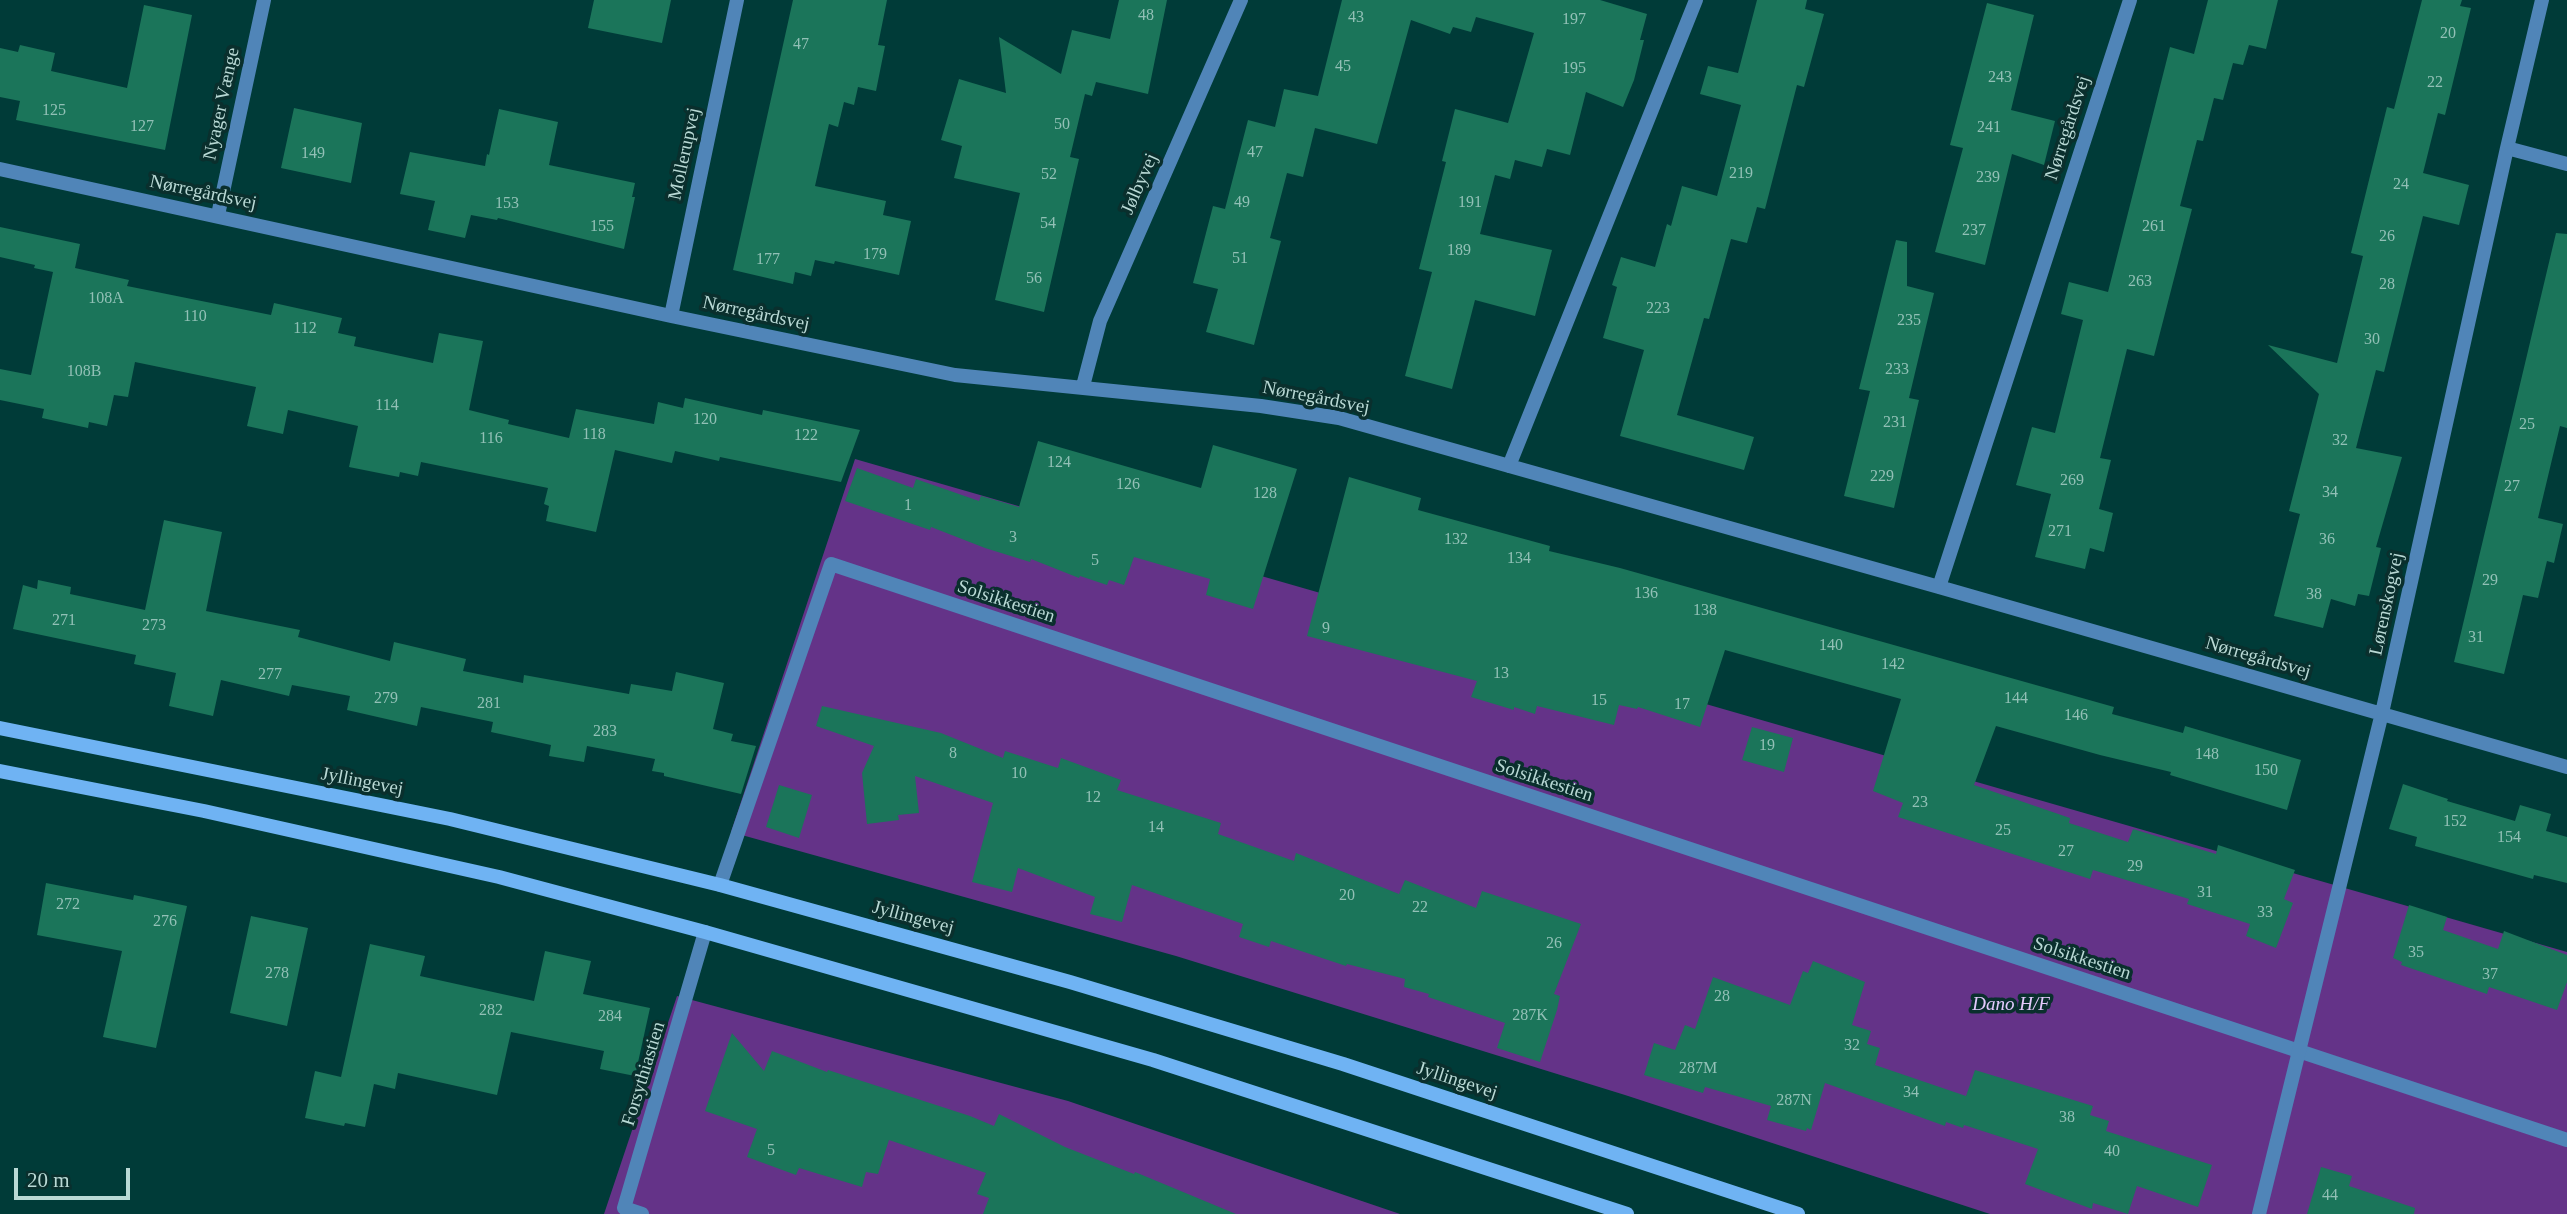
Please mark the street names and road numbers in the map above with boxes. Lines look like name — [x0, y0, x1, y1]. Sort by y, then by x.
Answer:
street label: Nyager Vænge — [199, 46, 245, 162]
street label: Nørregårdsvej — [2040, 73, 2096, 183]
street label: Mollerupvej — [664, 106, 706, 202]
street label: Jølbyvej — [1116, 150, 1164, 218]
street label: Nørregårdsvej — [147, 171, 259, 215]
street label: Nørregårdsvej — [700, 292, 812, 336]
street label: Nørregårdsvej — [1260, 376, 1372, 420]
street label: Lørenskogvej — [2365, 551, 2409, 657]
street label: Solsikkestien — [954, 576, 1058, 628]
street label: Nørregårdsvej — [2203, 632, 2313, 684]
street label: Solsikkestien — [1492, 755, 1596, 807]
street label: Jyllingevej — [319, 763, 405, 801]
street label: Jyllingevej — [870, 896, 956, 940]
street label: Solsikkestien — [2030, 933, 2134, 985]
street label: Forsythiastien — [617, 1019, 671, 1129]
street label: Jyllingevej — [1414, 1057, 1500, 1105]

